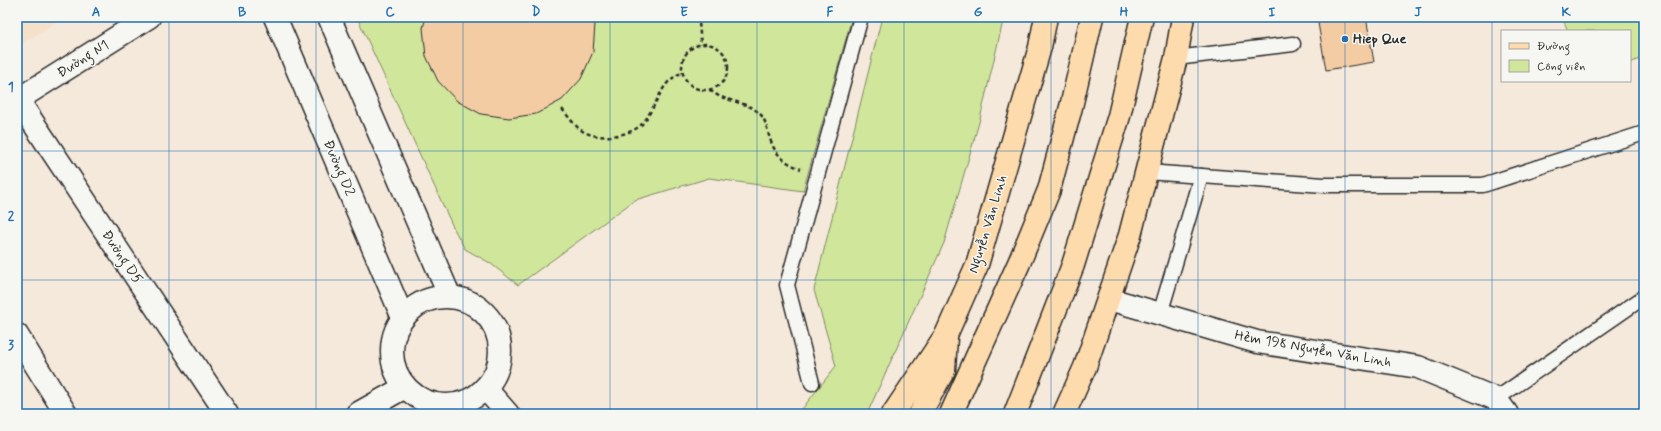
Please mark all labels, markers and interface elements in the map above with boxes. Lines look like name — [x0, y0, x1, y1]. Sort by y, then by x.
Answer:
text: A — [92, 4, 100, 21]
text: B — [238, 4, 247, 21]
text: C — [385, 4, 395, 21]
text: D — [532, 4, 541, 21]
text: E — [680, 4, 688, 21]
text: F — [827, 4, 834, 21]
text: G — [974, 4, 983, 21]
text: H — [1120, 4, 1129, 21]
text: I — [1269, 4, 1276, 21]
text: J — [1414, 4, 1422, 21]
text: K — [1561, 4, 1571, 21]
place label: Hiep Que — [1353, 30, 1406, 48]
legend — [1501, 30, 1631, 82]
marker: Hiep Que — [1340, 34, 1350, 44]
street label: Đường N1 — [54, 36, 113, 84]
text: Đường — [1537, 39, 1570, 56]
text: Công viên — [1537, 59, 1585, 76]
text: 1 — [8, 79, 14, 96]
street label: Đường D2 — [317, 137, 359, 200]
street label: Nguyễn Văn Linh — [964, 172, 1013, 276]
text: 2 — [8, 208, 15, 225]
street label: Đường D5 — [96, 227, 147, 288]
street label: Hẻm 198 Nguyễn Văn Linh — [1233, 326, 1393, 374]
text: 3 — [8, 337, 14, 354]

